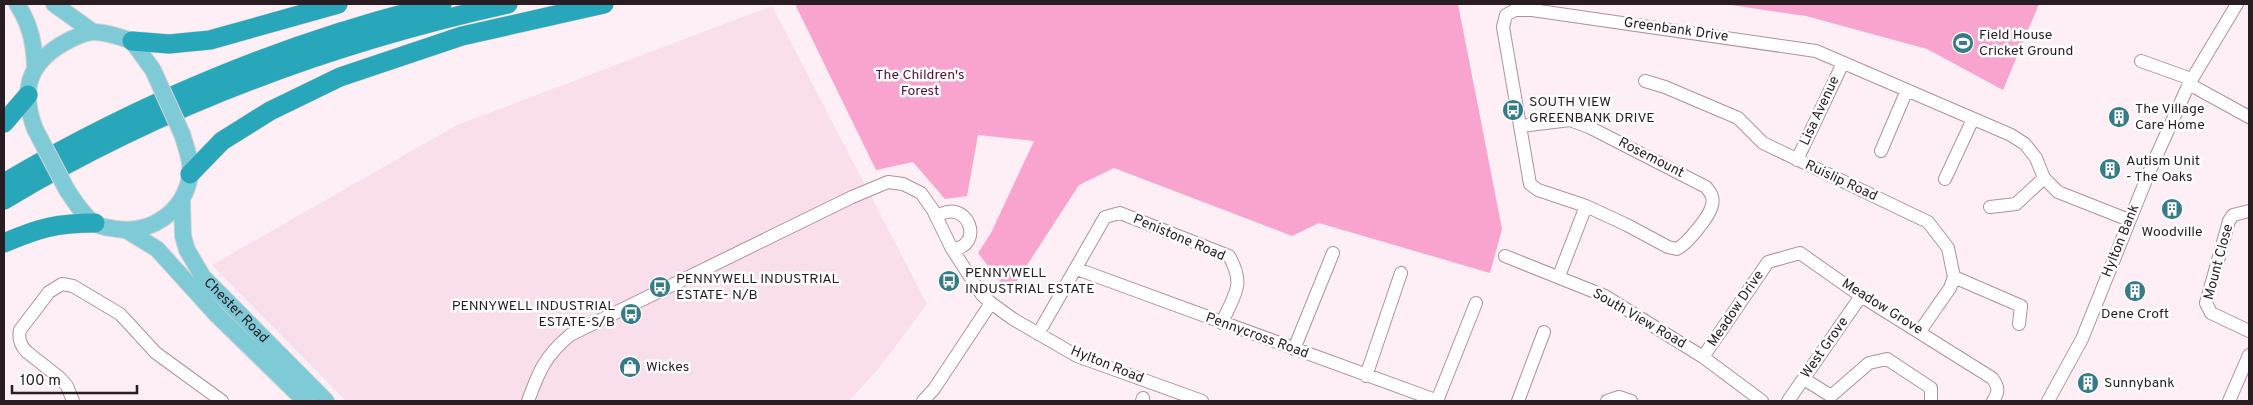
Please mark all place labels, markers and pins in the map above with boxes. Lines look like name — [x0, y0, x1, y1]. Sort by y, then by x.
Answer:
place label: Field House Cricket Ground — [1979, 27, 2073, 60]
sports icon: Field House Cricket Ground — [1951, 31, 1975, 55]
place label: SOUTH VIEW GREENBANK DRIVE — [1529, 94, 1655, 127]
bus stop icon: SOUTH VIEW GREENBANK DRIVE — [1501, 98, 1525, 122]
place label: The Village Care Home — [2135, 101, 2205, 134]
building icon: The Village Care Home — [2107, 105, 2131, 129]
place label: Autism Unit - The Oaks — [2126, 153, 2200, 186]
building icon: Autism Unit - The Oaks — [2098, 157, 2122, 181]
building icon: Woodville — [2160, 197, 2184, 221]
place label: Woodville — [2141, 224, 2203, 241]
place label: PENNYWELL INDUSTRIAL ESTATE — [965, 265, 1095, 298]
bus stop icon: PENNYWELL INDUSTRIAL ESTATE — [937, 269, 961, 293]
place label: PENNYWELL INDUSTRIAL ESTATE- N/B — [676, 271, 840, 304]
bus stop icon: PENNYWELL INDUSTRIAL ESTATE- N/B — [648, 275, 672, 299]
building icon: Dene Croft — [2123, 279, 2147, 303]
place label: PENNYWELL INDUSTRIAL ESTATE-S/B — [452, 298, 615, 331]
bus stop icon: PENNYWELL INDUSTRIAL ESTATE-S/B — [619, 302, 643, 326]
place label: Dene Croft — [2101, 306, 2169, 323]
shop icon: Wickes — [618, 355, 642, 379]
place label: Wickes — [646, 359, 689, 376]
building icon: Sunnybank — [2076, 371, 2100, 395]
place label: Sunnybank — [2104, 375, 2175, 392]

